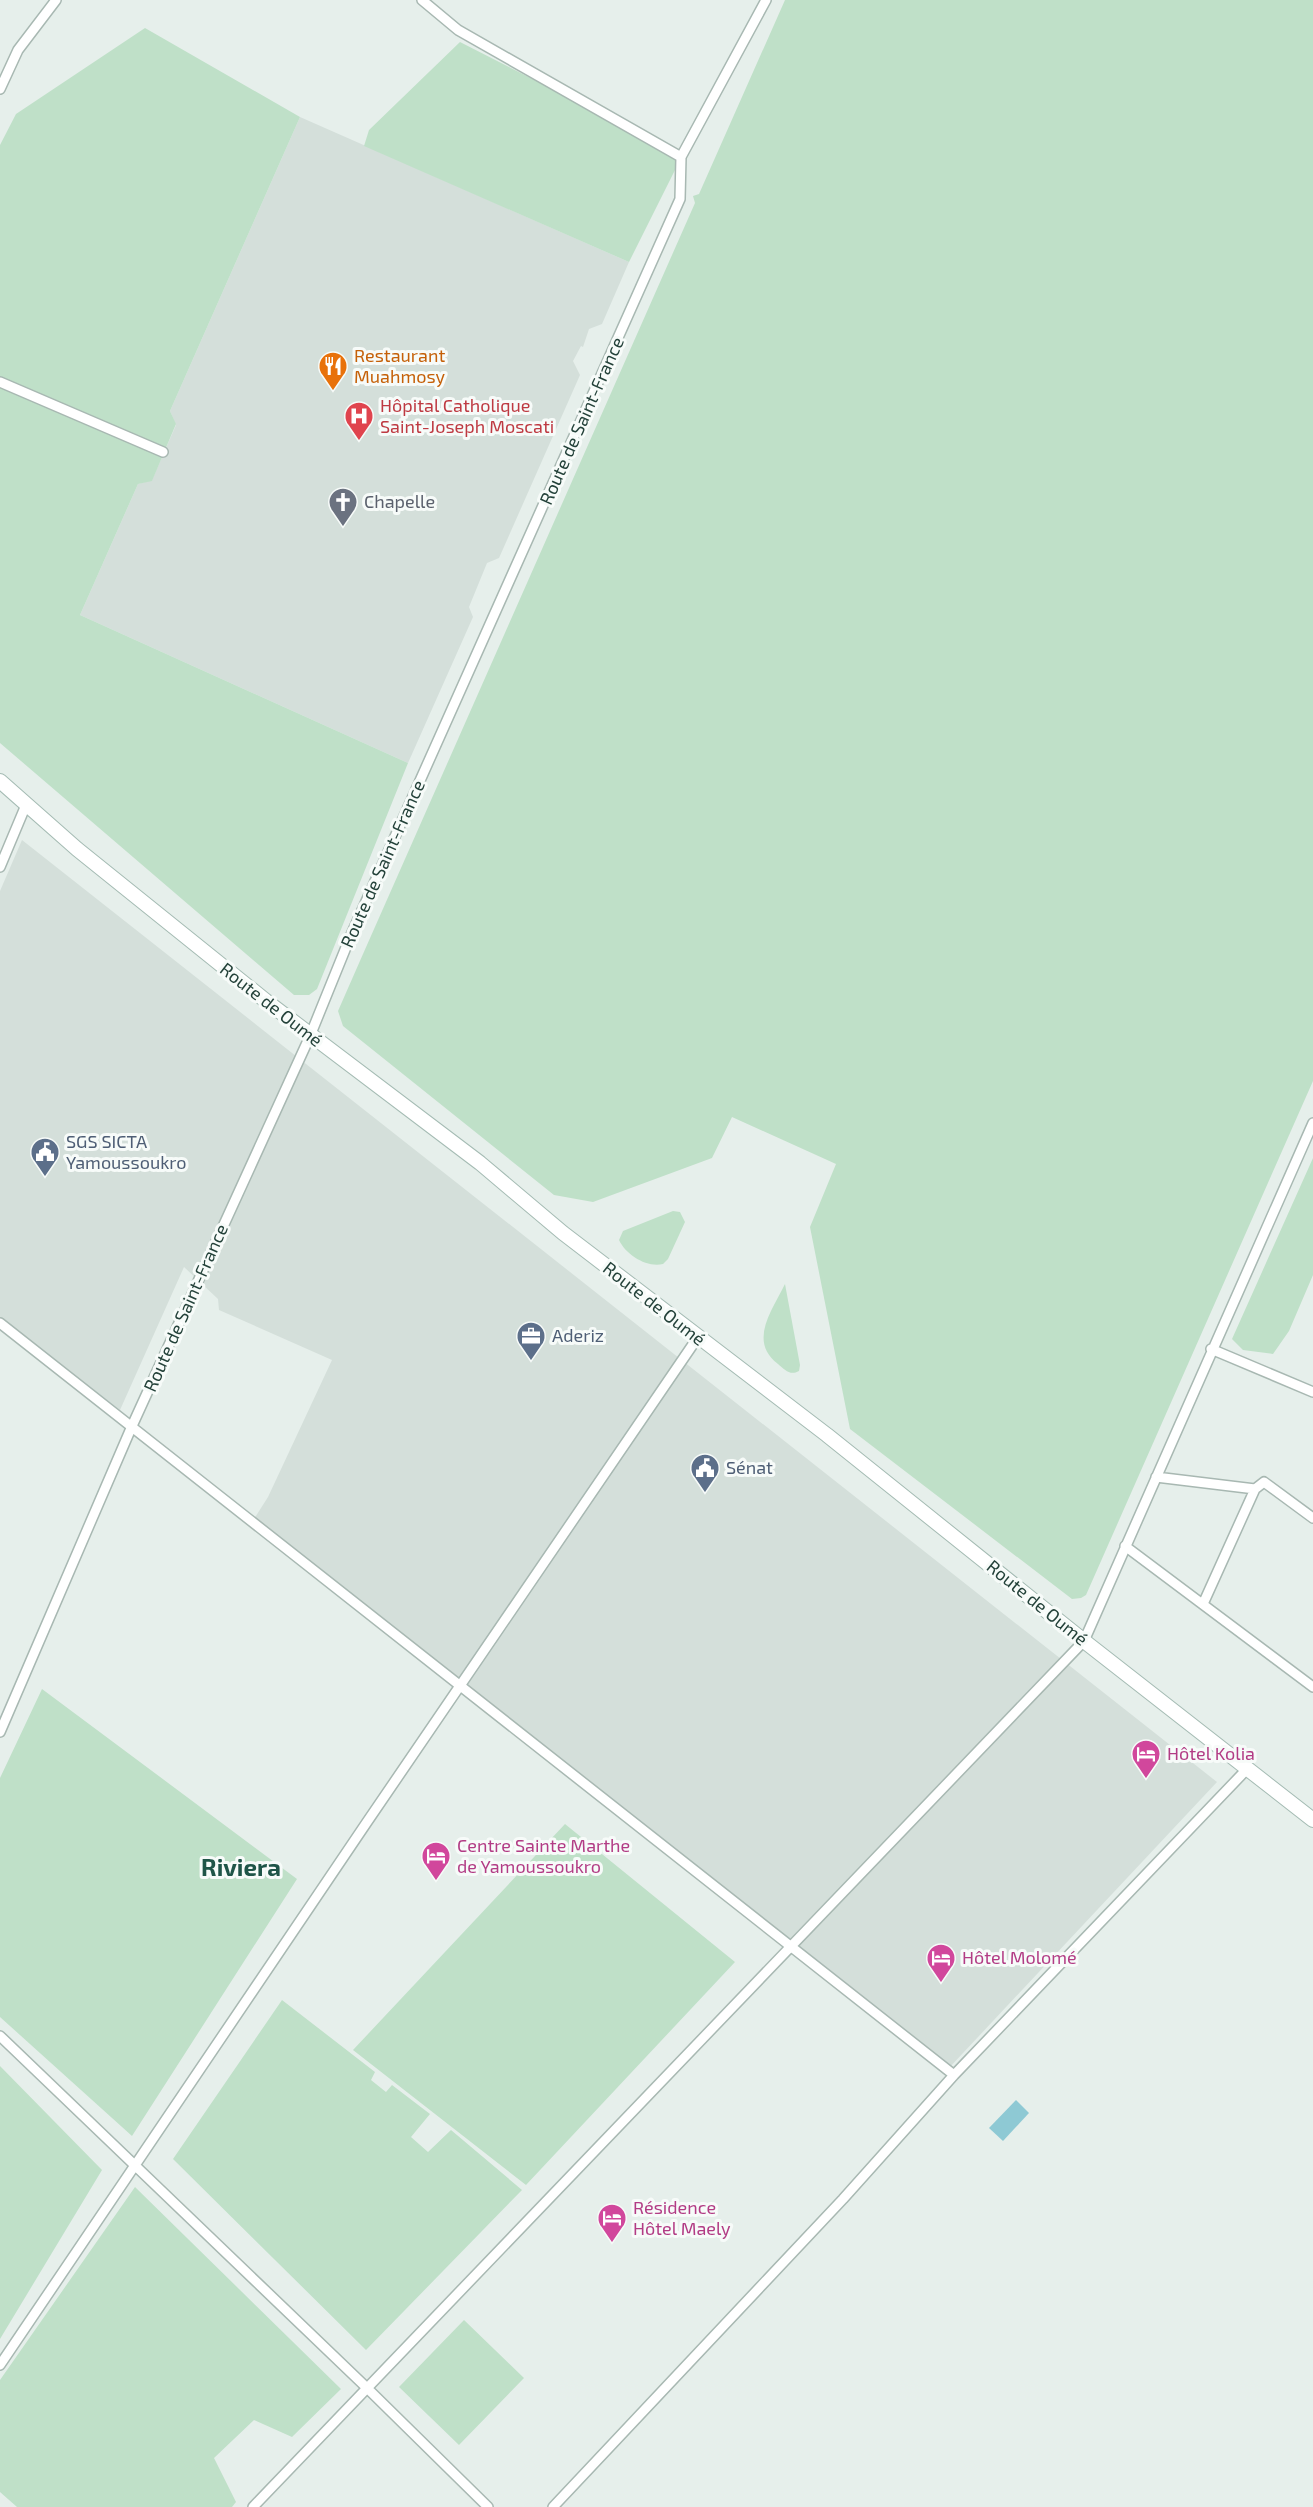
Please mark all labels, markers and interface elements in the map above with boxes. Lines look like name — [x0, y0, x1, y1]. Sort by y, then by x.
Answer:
street label: Route de Saint-France — [534, 333, 628, 508]
place label: Restaurant Muahmosy — [354, 344, 445, 387]
restaurant icon: Restaurant Muahmosy — [317, 350, 349, 392]
place label: Hôpital Catholique Saint-Joseph Moscati — [380, 394, 554, 437]
hospital icon: Hôpital Catholique Saint-Joseph Moscati — [343, 400, 375, 442]
church icon: Chapelle — [327, 486, 359, 528]
place label: Chapelle — [364, 490, 435, 512]
street label: Route de Saint-France — [335, 776, 429, 951]
street label: Route de Oumé — [216, 957, 327, 1051]
place label: SGS SICTA Yamoussoukro — [66, 1130, 187, 1173]
public building icon: SGS SICTA Yamoussoukro — [29, 1136, 61, 1178]
street label: Route de Saint-France — [138, 1220, 232, 1395]
street label: Route de Oumé — [599, 1256, 710, 1350]
office icon: Aderiz — [515, 1320, 547, 1362]
place label: Aderiz — [552, 1324, 604, 1346]
public building icon: Sénat — [689, 1452, 721, 1494]
place label: Sénat — [726, 1456, 773, 1478]
street label: Route de Oumé — [983, 1555, 1093, 1650]
hotel icon: Hôtel Kolia — [1130, 1738, 1162, 1780]
place label: Hôtel Kolia — [1167, 1742, 1255, 1764]
place label: Centre Sainte Marthe de Yamoussoukro — [457, 1834, 630, 1877]
hotel icon: Centre Sainte Marthe de Yamoussoukro — [420, 1840, 452, 1882]
district label: Riviera — [201, 1852, 281, 1881]
hotel icon: Hôtel Molomé — [925, 1942, 957, 1984]
place label: Hôtel Molomé — [962, 1946, 1077, 1968]
place label: Résidence Hôtel Maely — [633, 2196, 731, 2239]
hotel icon: Résidence Hôtel Maely — [596, 2202, 628, 2244]

